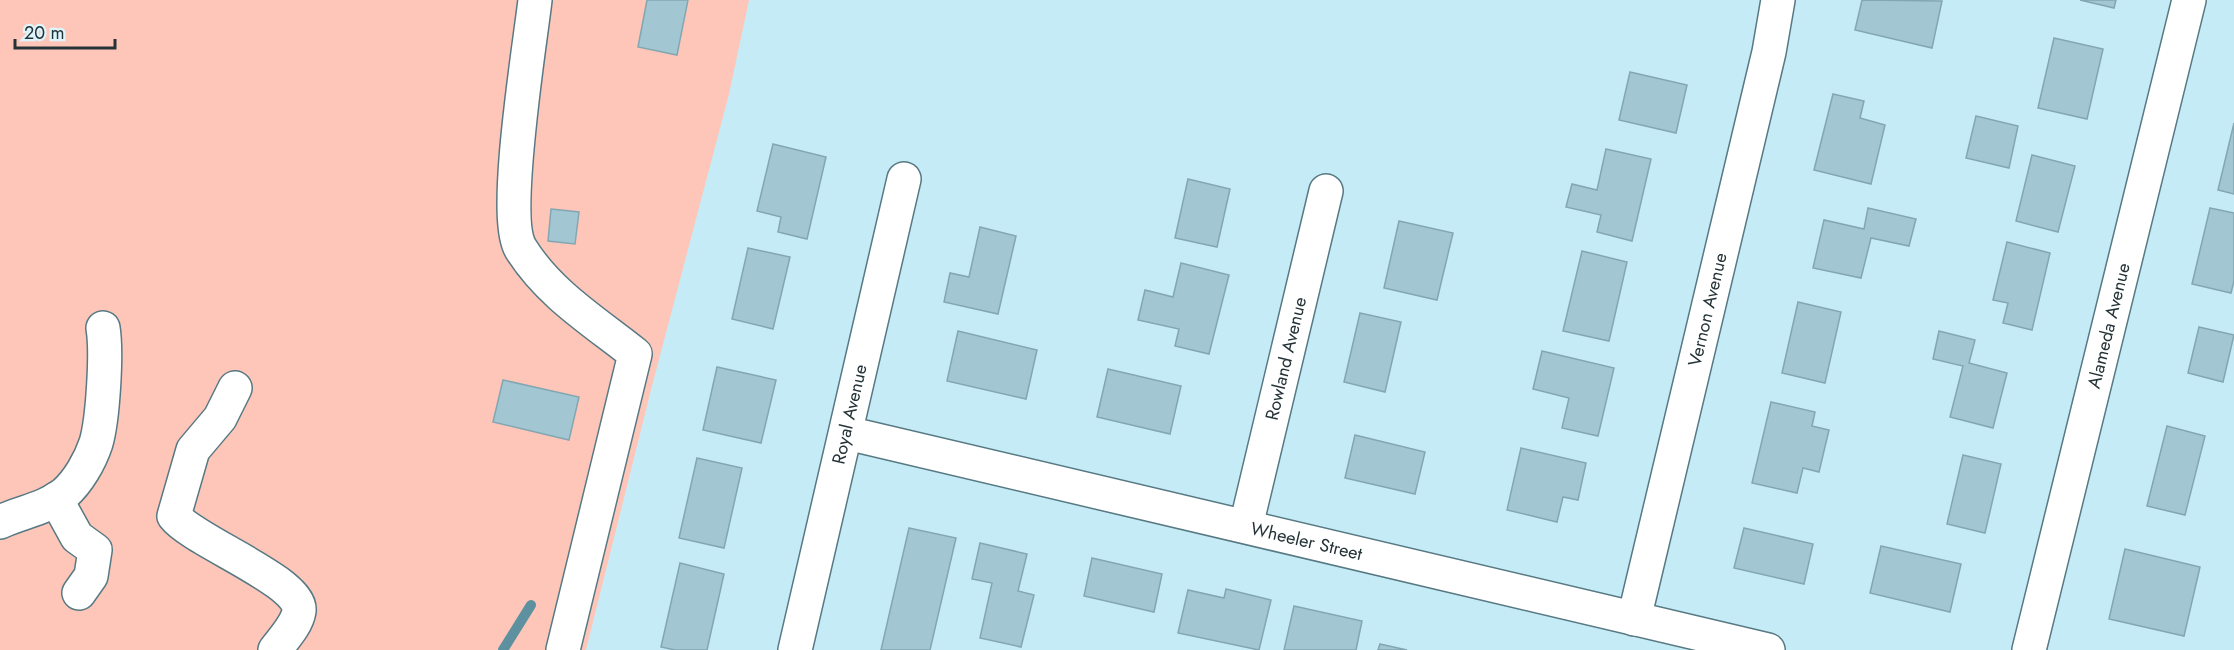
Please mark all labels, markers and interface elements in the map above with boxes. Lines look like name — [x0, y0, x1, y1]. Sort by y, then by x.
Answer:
scale bar — [15, 12, 116, 50]
text: 20 m — [24, 20, 64, 46]
street label: Vernon Avenue — [1682, 250, 1734, 369]
street label: Alameda Avenue — [2081, 260, 2137, 391]
street label: Rowland Avenue — [1259, 294, 1313, 423]
street label: Royal Avenue — [825, 362, 874, 467]
street label: Wheeler Street — [1248, 516, 1365, 567]

